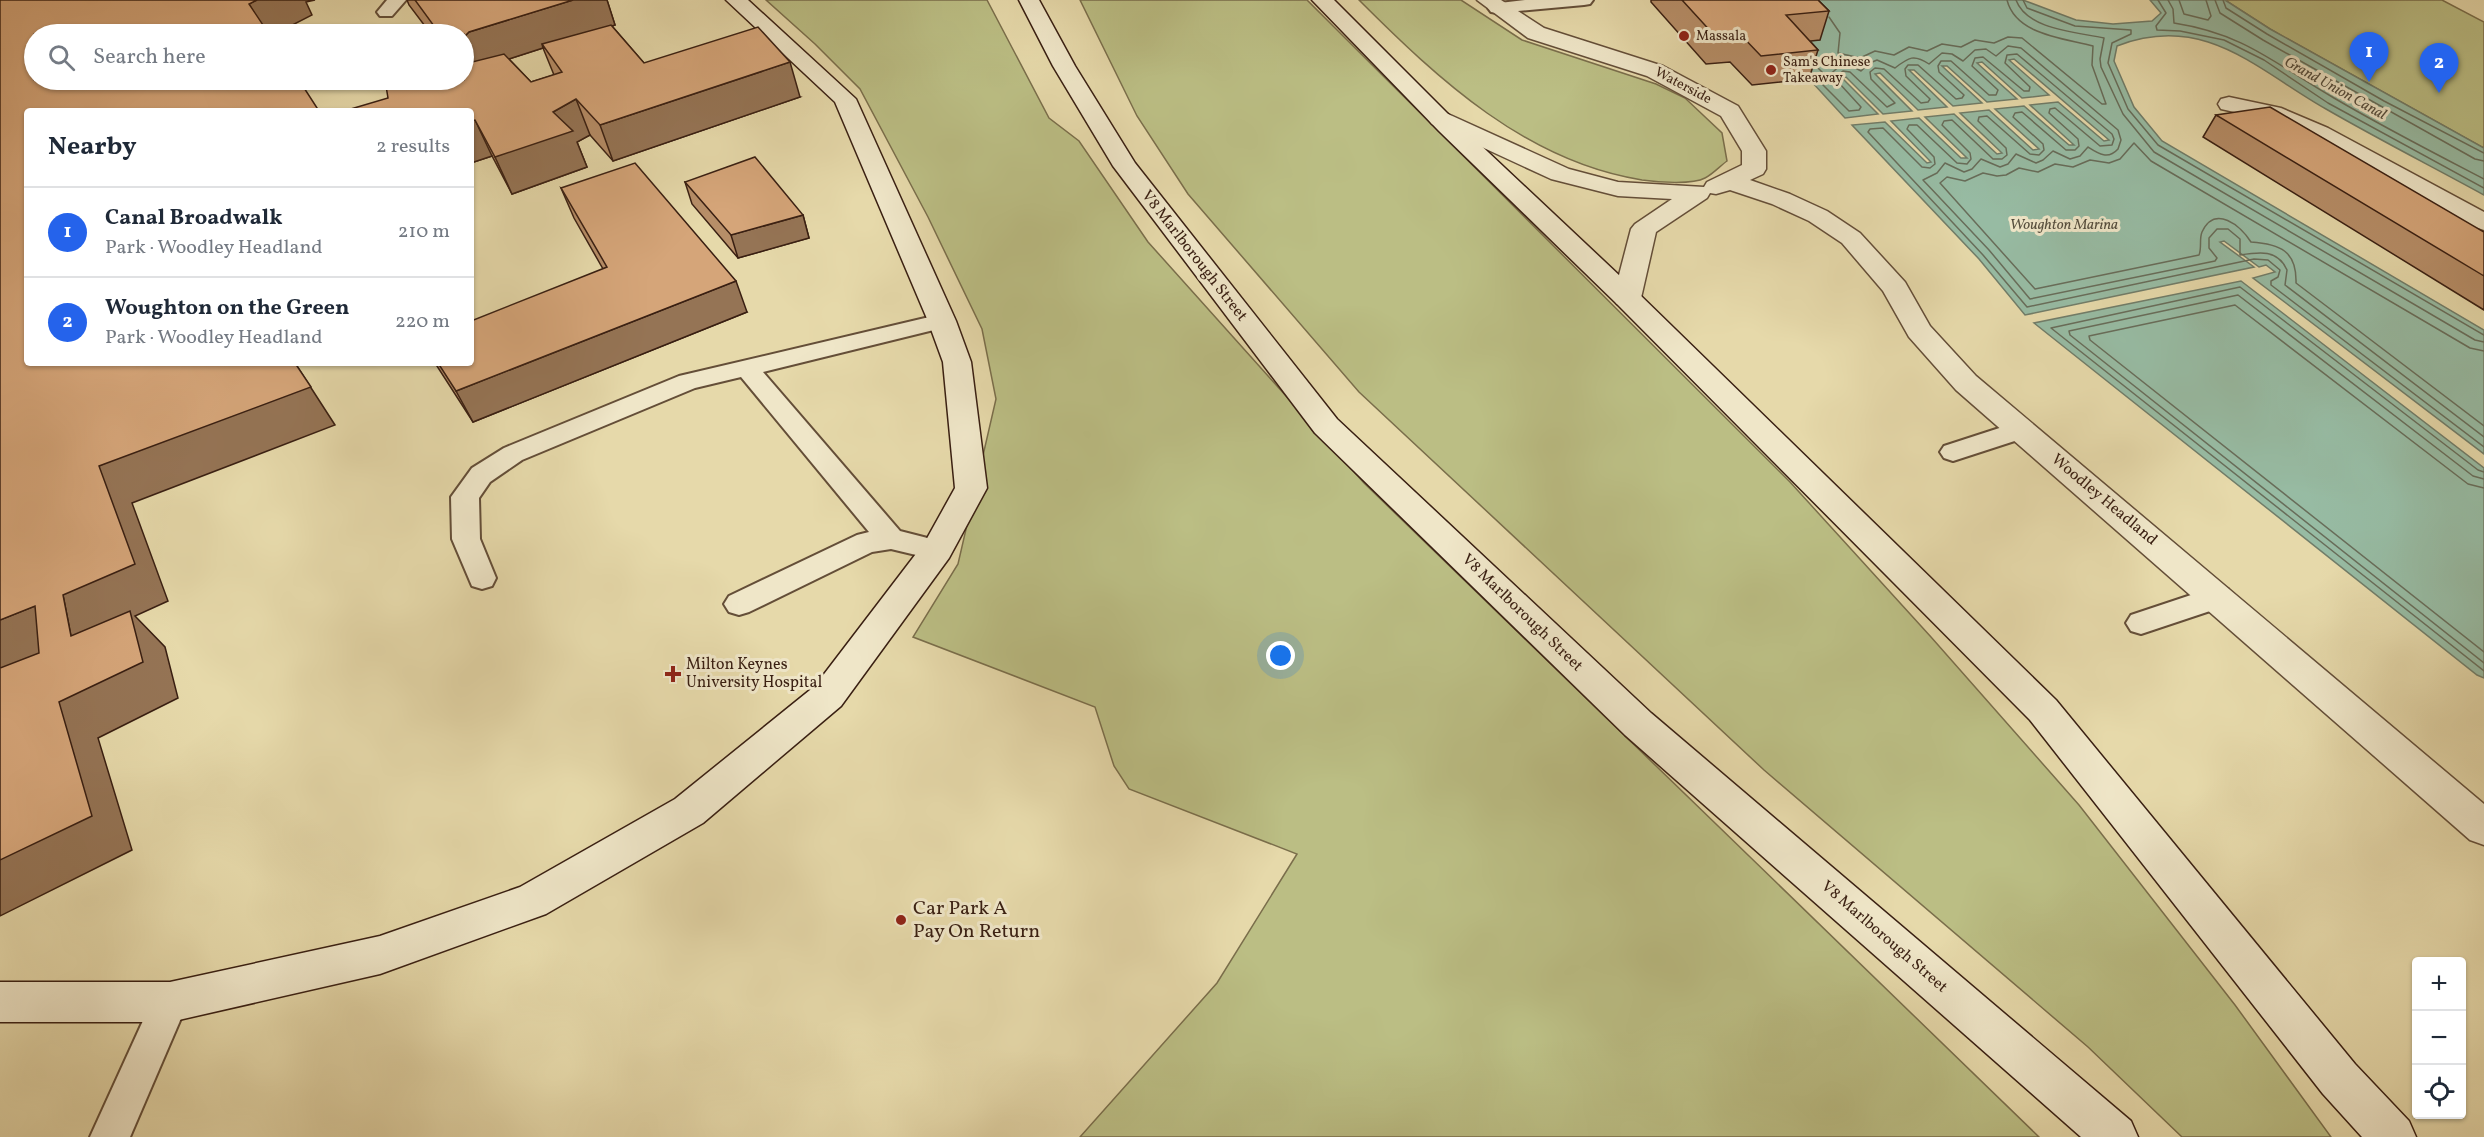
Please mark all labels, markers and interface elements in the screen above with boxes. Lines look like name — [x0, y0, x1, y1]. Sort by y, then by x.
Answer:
search box — [24, 24, 474, 90]
place label: Massala — [1696, 27, 1746, 46]
marker: Massala — [1677, 29, 1691, 43]
pin: 1 — [2350, 32, 2388, 82]
icon: search — [45, 41, 78, 74]
text: Search here — [93, 42, 206, 73]
pin: 2 — [2420, 44, 2458, 93]
water label: Grand Union Canal — [2280, 52, 2390, 126]
place label: Sam's Chinese Takeaway — [1783, 53, 1871, 88]
street label: Waterside — [1651, 63, 1715, 109]
marker: Sam's Chinese Takeaway — [1764, 63, 1778, 77]
text: Nearby — [48, 129, 137, 165]
text: 2 results — [376, 133, 450, 161]
street label: V8 Marlborough Street — [1136, 186, 1252, 327]
text: Canal Broadwalk — [105, 203, 283, 234]
water label: Woughton Marina — [2010, 215, 2118, 236]
text: 1 — [63, 218, 72, 246]
text: 210 m — [398, 218, 450, 246]
text: Park · Woodley Headland — [105, 234, 323, 262]
text: Woughton on the Green — [105, 293, 349, 324]
text: 2 — [62, 308, 73, 336]
text: 220 m — [395, 308, 450, 336]
text: Park · Woodley Headland — [105, 324, 323, 352]
street label: Woodley Headland — [2046, 449, 2162, 551]
street label: V8 Marlborough Street — [1456, 549, 1588, 677]
your location — [1266, 641, 1295, 670]
place label: Milton Keynes University Hospital — [686, 654, 822, 694]
marker: Milton Keynes University Hospital — [664, 665, 682, 683]
street label: V8 Marlborough Street — [1816, 876, 1952, 998]
place label: Car Park A Pay On Return — [913, 895, 1040, 946]
marker: Car Park A Pay On Return — [894, 913, 908, 927]
map controls — [2412, 957, 2466, 1119]
button: + — [2412, 957, 2466, 1011]
button: − — [2412, 1011, 2466, 1065]
button: locate — [2412, 1065, 2466, 1119]

